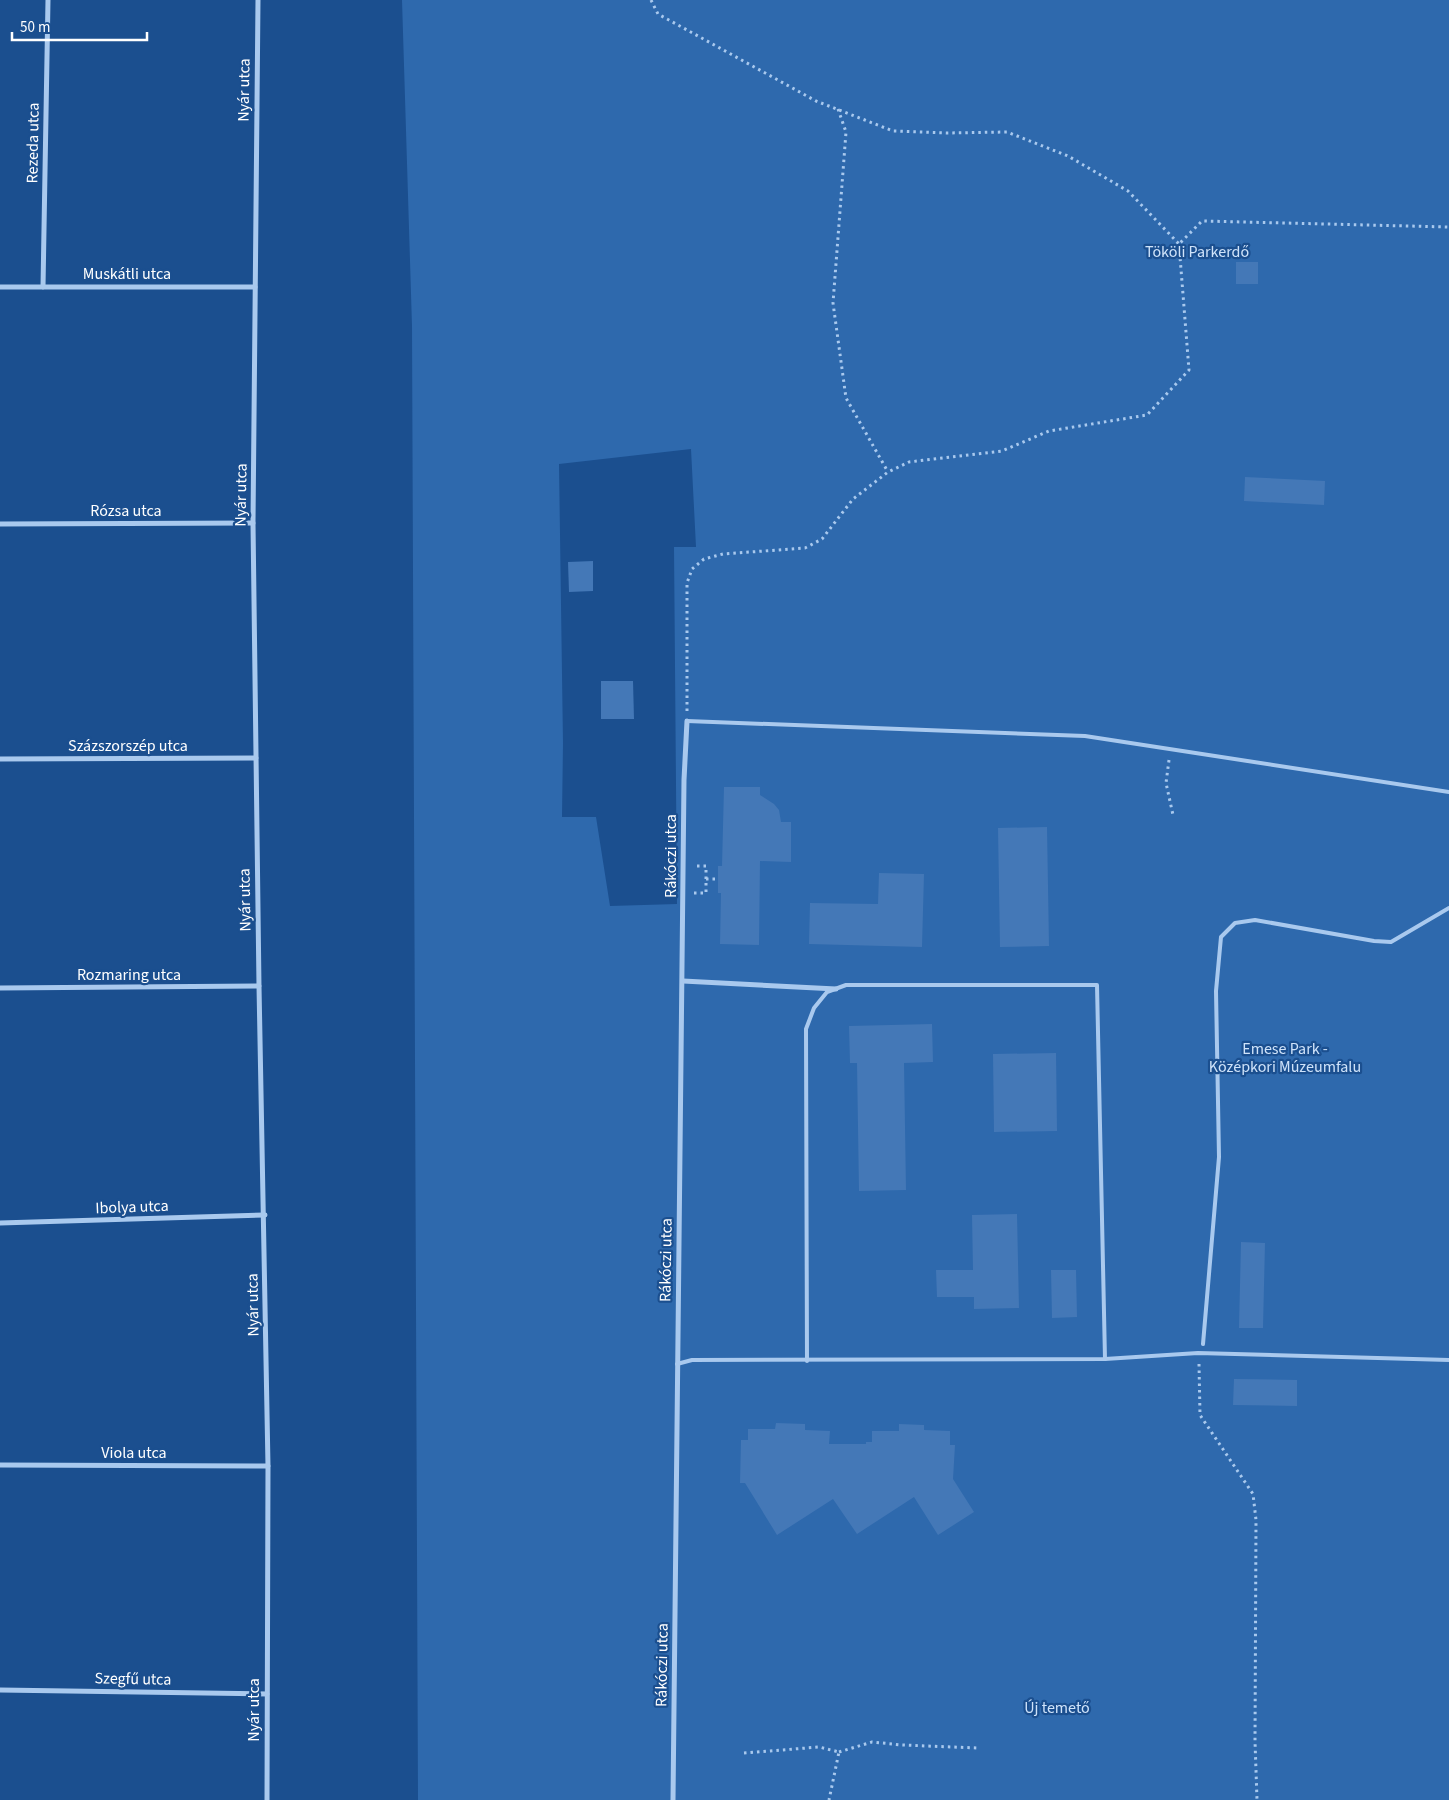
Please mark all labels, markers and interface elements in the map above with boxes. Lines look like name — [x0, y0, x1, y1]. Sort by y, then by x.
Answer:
scale bar — [12, 10, 148, 42]
text: 50 m — [20, 17, 50, 38]
street label: Nyár utca — [232, 58, 256, 122]
street label: Rezeda utca — [21, 102, 45, 184]
park label: Tököli Parkerdő — [1145, 241, 1249, 263]
street label: Muskátli utca — [83, 263, 171, 285]
street label: Nyár utca — [229, 463, 253, 527]
street label: Rózsa utca — [90, 500, 162, 522]
street label: Százszorszép utca — [68, 735, 188, 757]
street label: Rákóczi utca — [660, 814, 682, 898]
street label: Nyár utca — [233, 868, 257, 932]
street label: Rozmaring utca — [77, 964, 181, 986]
park label: Emese Park - Középkori Múzeumfalu — [1209, 1038, 1361, 1078]
street label: Ibolya utca — [95, 1195, 169, 1219]
street label: Rákóczi utca — [654, 1218, 678, 1302]
street label: Nyár utca — [241, 1273, 265, 1337]
street label: Viola utca — [101, 1442, 167, 1464]
street label: Rákóczi utca — [650, 1623, 674, 1707]
street label: Szegfű utca — [94, 1667, 172, 1691]
street label: Nyár utca — [243, 1678, 265, 1742]
park label: Új temető — [1024, 1697, 1090, 1719]

